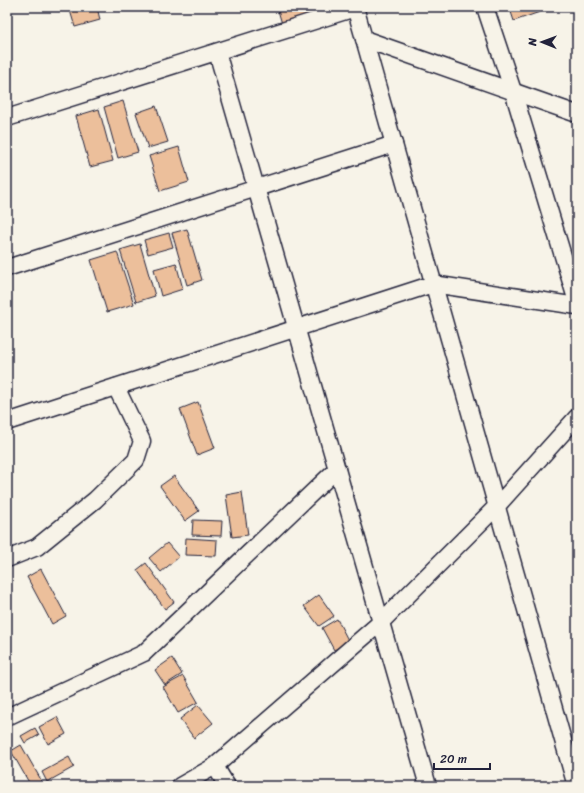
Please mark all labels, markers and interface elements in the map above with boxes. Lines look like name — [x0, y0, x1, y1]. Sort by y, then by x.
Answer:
north arrow — [522, 22, 562, 62]
text: N — [523, 37, 542, 47]
scale bar — [434, 745, 490, 771]
text: 20 m — [440, 748, 467, 770]

